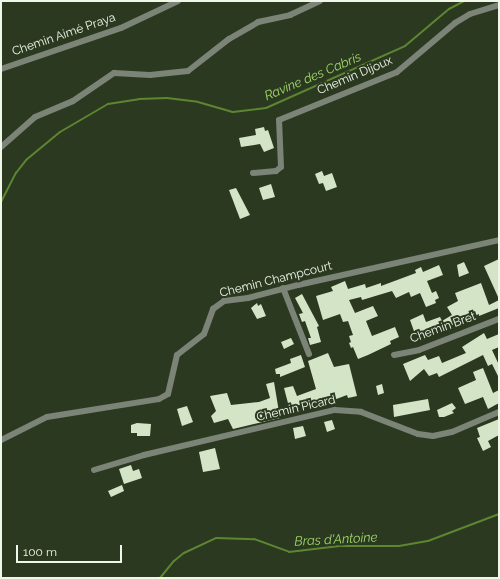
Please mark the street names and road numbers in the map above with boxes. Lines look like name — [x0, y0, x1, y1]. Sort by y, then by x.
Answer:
street label: Chemin Aimé Praya — [10, 10, 118, 60]
street label: Chemin Dijoux — [315, 54, 395, 98]
street label: Chemin Champcourt — [218, 259, 334, 301]
street label: Chemin Bret — [408, 309, 478, 347]
street label: Chemin Picard — [255, 393, 337, 425]

